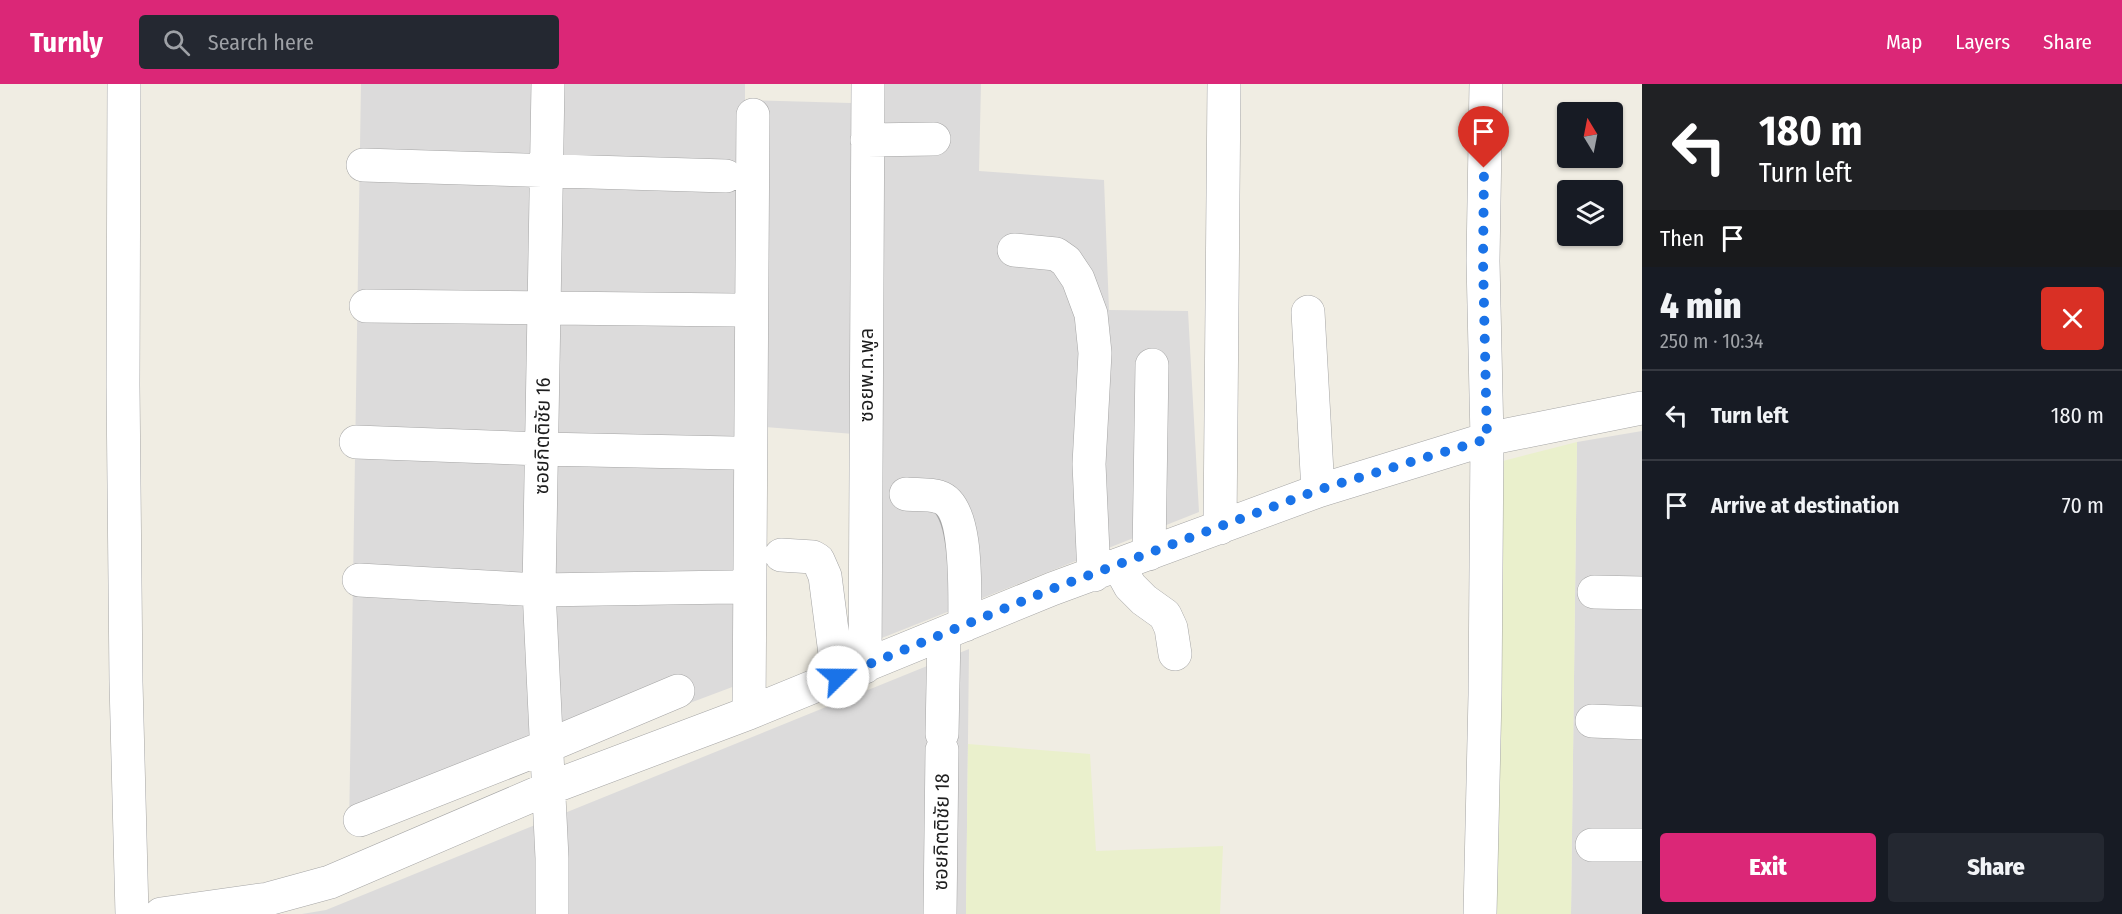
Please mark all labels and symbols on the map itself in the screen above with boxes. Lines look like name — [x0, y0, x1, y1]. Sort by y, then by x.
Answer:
north arrow — [1557, 102, 1623, 168]
pin — [1458, 106, 1509, 168]
street label: ซอยพ.ท.พูล — [854, 328, 879, 422]
street label: ซอยกิตติชัย 16 — [529, 377, 555, 495]
position arrow — [806, 645, 870, 709]
street label: ซอยกิตติชัย 18 — [928, 773, 954, 891]

